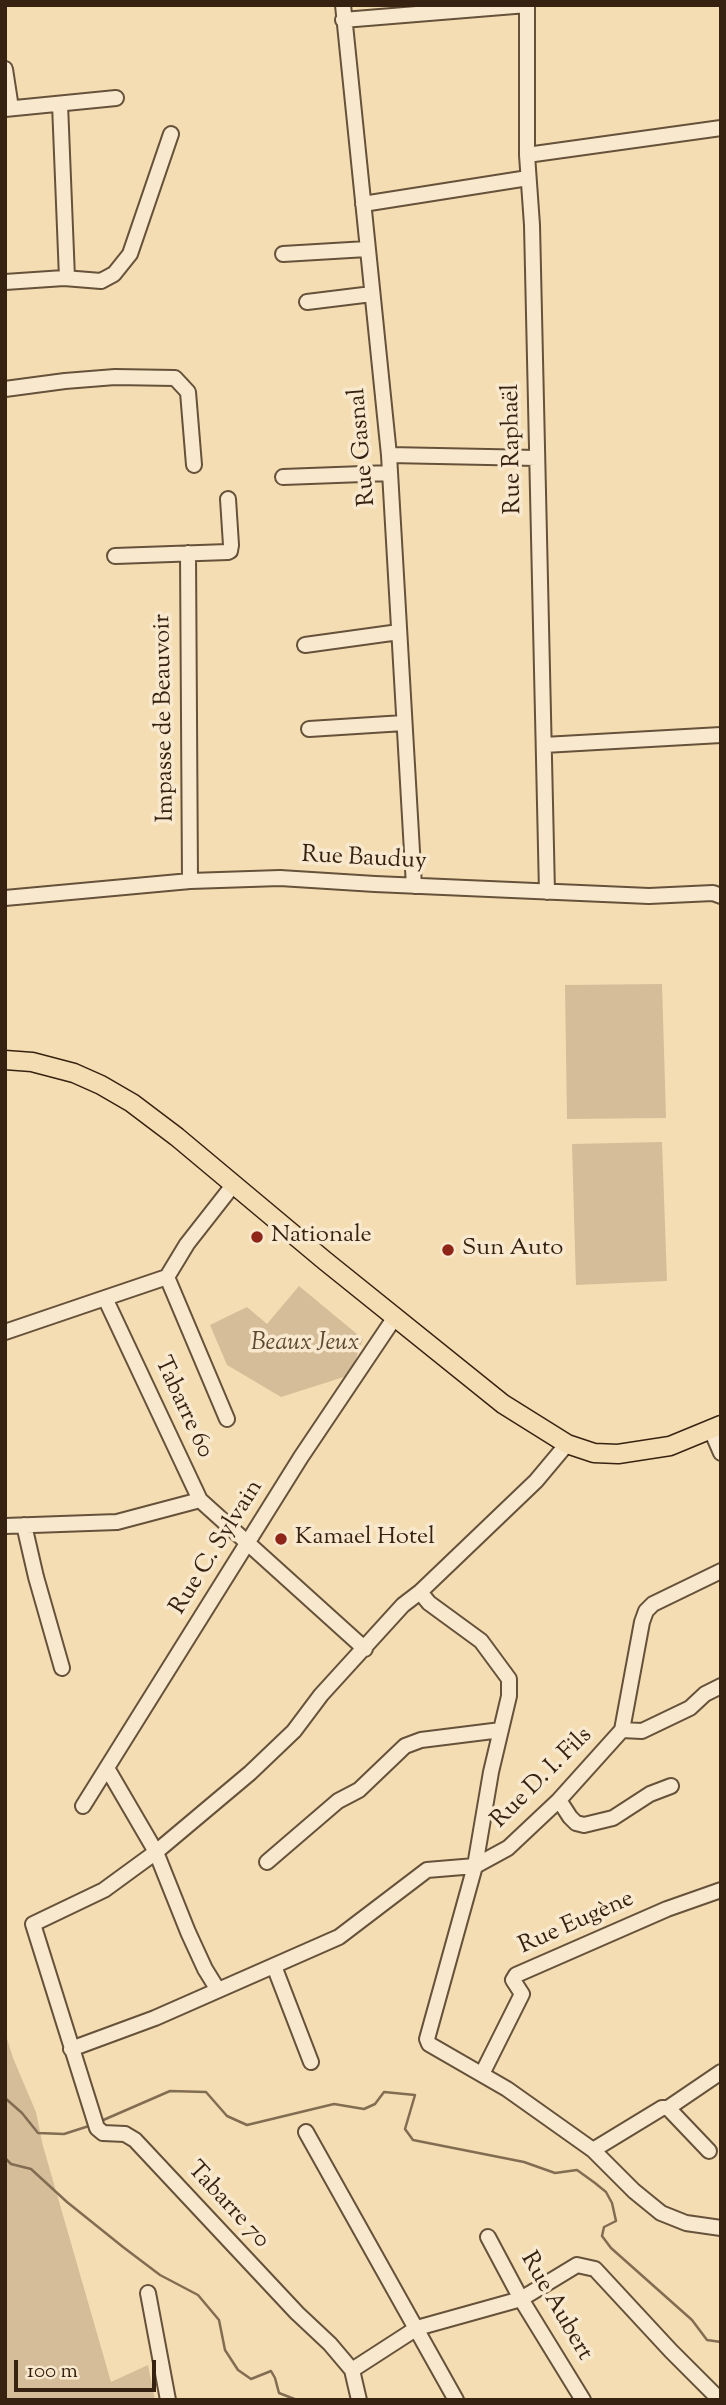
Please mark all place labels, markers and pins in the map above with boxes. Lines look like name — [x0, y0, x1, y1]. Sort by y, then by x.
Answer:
place label: Nationale — [271, 1223, 372, 1251]
marker: Nationale — [249, 1229, 265, 1245]
place label: Sun Auto — [462, 1236, 563, 1264]
marker: Sun Auto — [440, 1242, 456, 1258]
place label: Kamael Hotel — [295, 1525, 435, 1553]
marker: Kamael Hotel — [273, 1531, 289, 1547]

